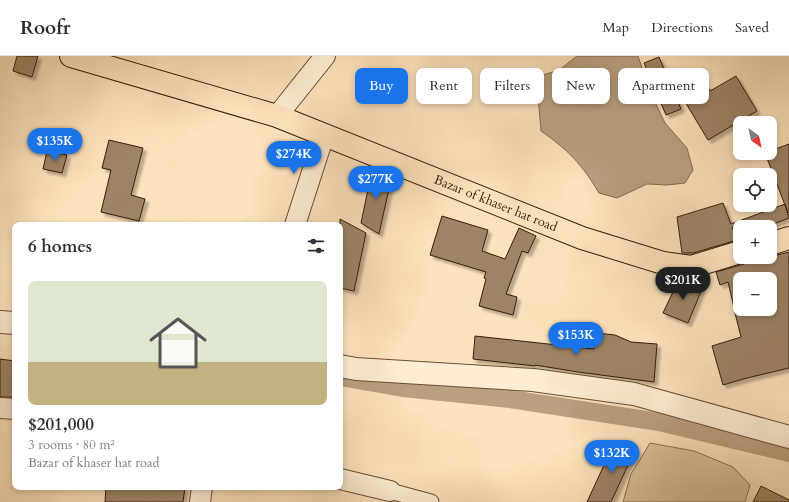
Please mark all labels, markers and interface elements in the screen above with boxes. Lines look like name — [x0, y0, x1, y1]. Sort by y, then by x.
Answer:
text: Roofr — [20, 15, 70, 41]
text: Map — [603, 18, 629, 37]
text: Directions — [651, 18, 713, 37]
text: Saved — [735, 18, 769, 37]
chip: Buy — [355, 68, 408, 104]
chip: Rent — [416, 68, 472, 104]
chip: Filters — [480, 68, 544, 104]
chip: New — [552, 68, 610, 104]
chip: Apartment — [618, 68, 709, 104]
north arrow — [733, 116, 777, 160]
map controls — [733, 116, 777, 316]
pin: $135K — [27, 128, 83, 162]
text: $135K — [36, 132, 74, 150]
pin: $274K — [266, 141, 322, 175]
text: $274K — [275, 145, 313, 163]
pin: $277K — [348, 166, 404, 200]
button: locate — [733, 168, 777, 212]
text: $277K — [357, 170, 395, 188]
street label: Bazar of khaser hat road — [431, 171, 560, 236]
button: + — [733, 220, 777, 264]
text: 6 homes — [28, 235, 92, 258]
icon: filters — [305, 235, 327, 257]
pin: $201K — [655, 267, 711, 301]
text: $201K — [664, 271, 702, 289]
button: − — [733, 272, 777, 316]
icon: home — [142, 307, 214, 379]
pin: $153K — [548, 322, 604, 356]
text: $153K — [557, 326, 595, 344]
text: $201,000 — [28, 413, 94, 436]
text: 3 rooms · 80 m² — [28, 436, 115, 454]
pin: $132K — [584, 440, 640, 474]
text: $132K — [593, 444, 631, 462]
text: Bazar of khaser hat road — [28, 454, 159, 472]

